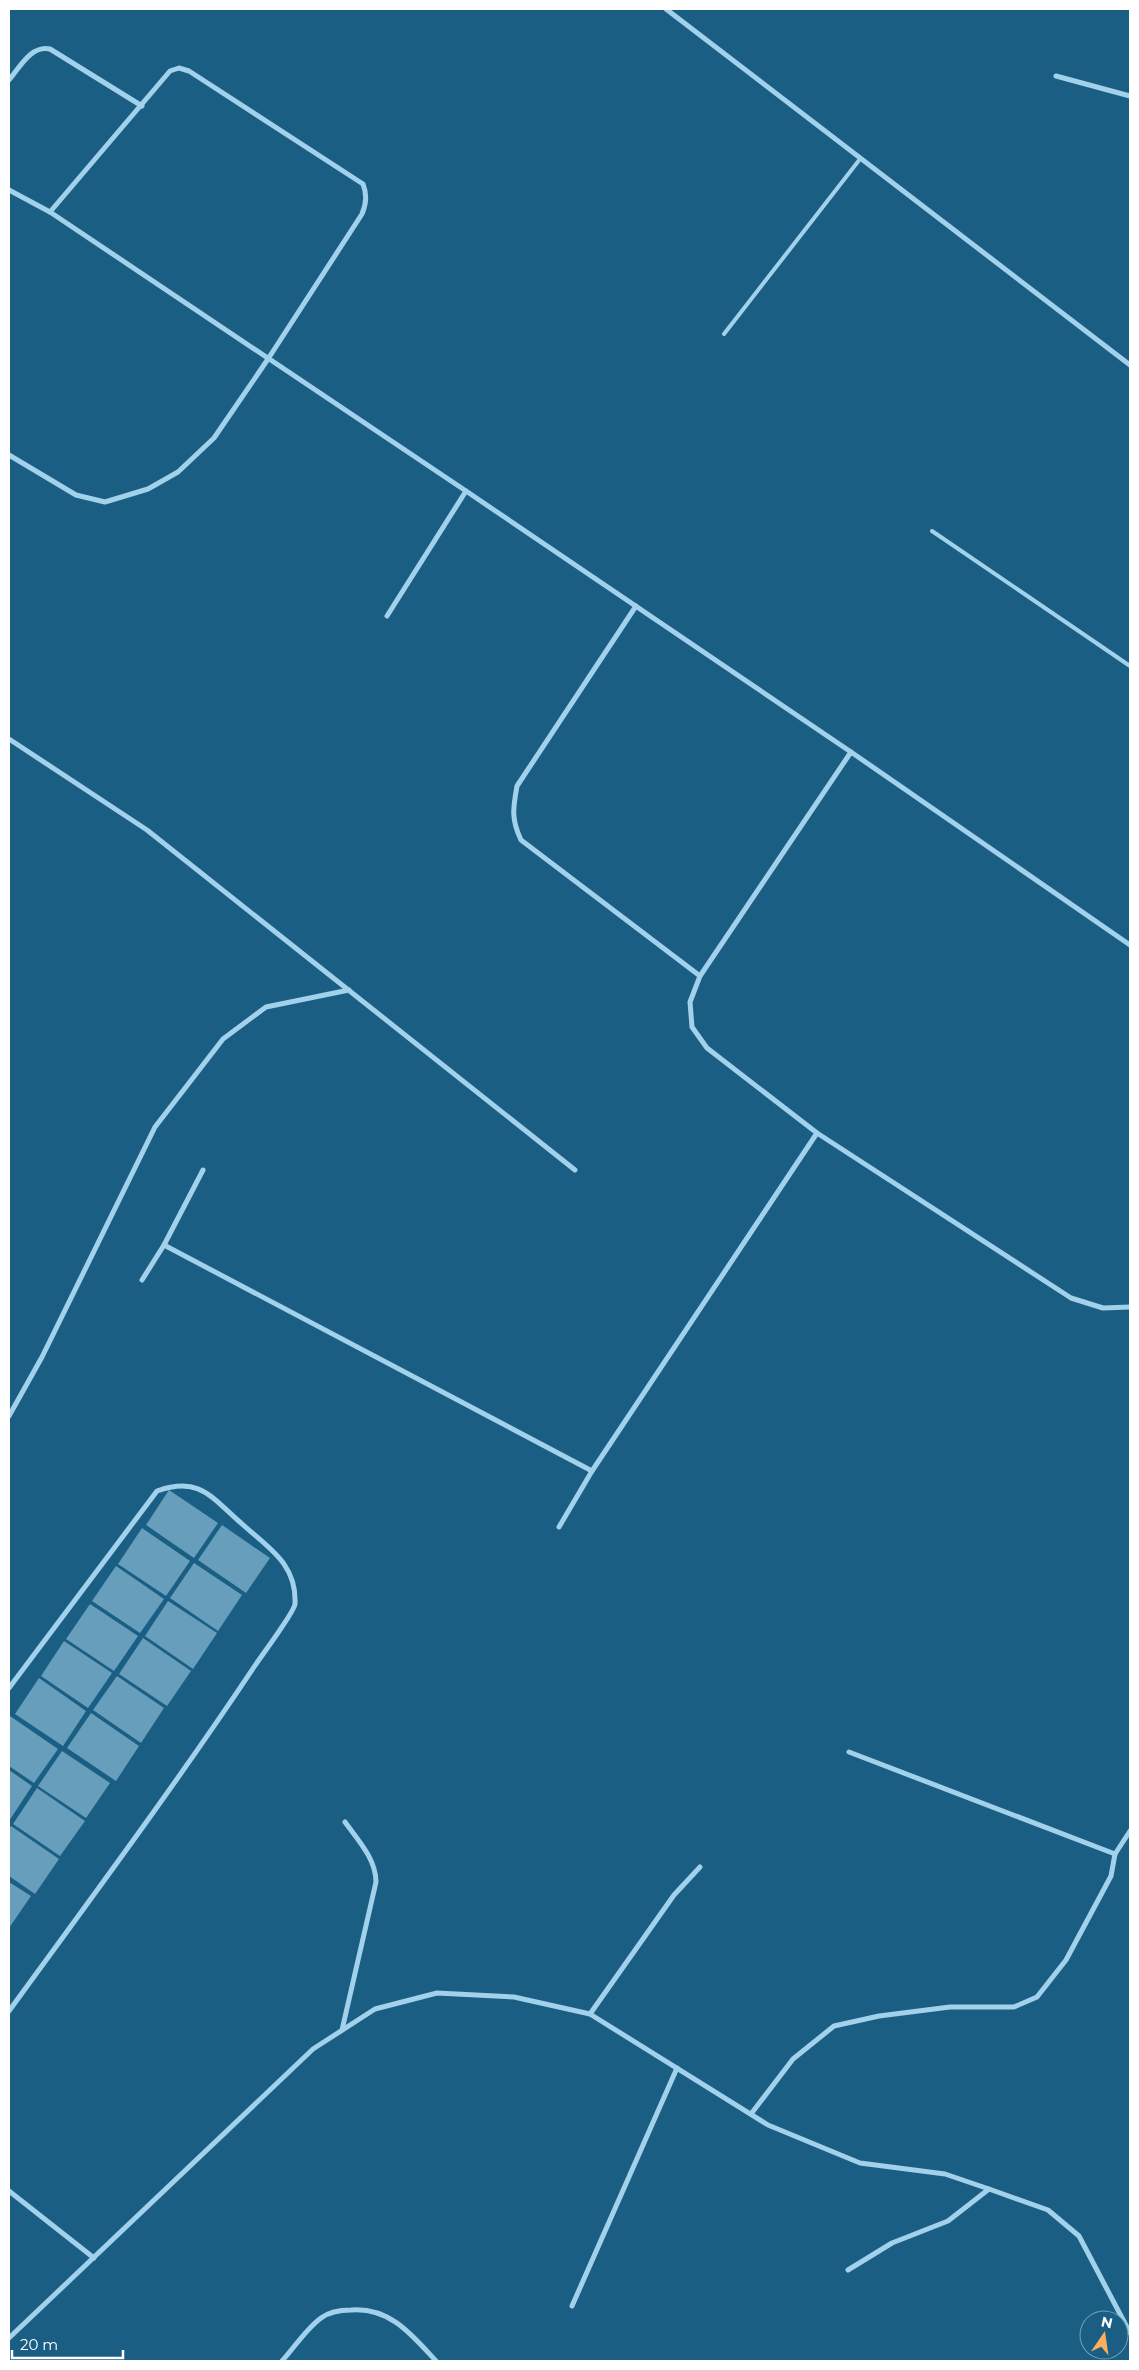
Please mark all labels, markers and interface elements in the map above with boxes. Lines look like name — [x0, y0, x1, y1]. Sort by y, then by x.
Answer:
north arrow — [1079, 2310, 1129, 2360]
text: N — [1099, 2312, 1114, 2332]
scale bar — [12, 2328, 124, 2360]
text: 20 m — [20, 2335, 58, 2354]

